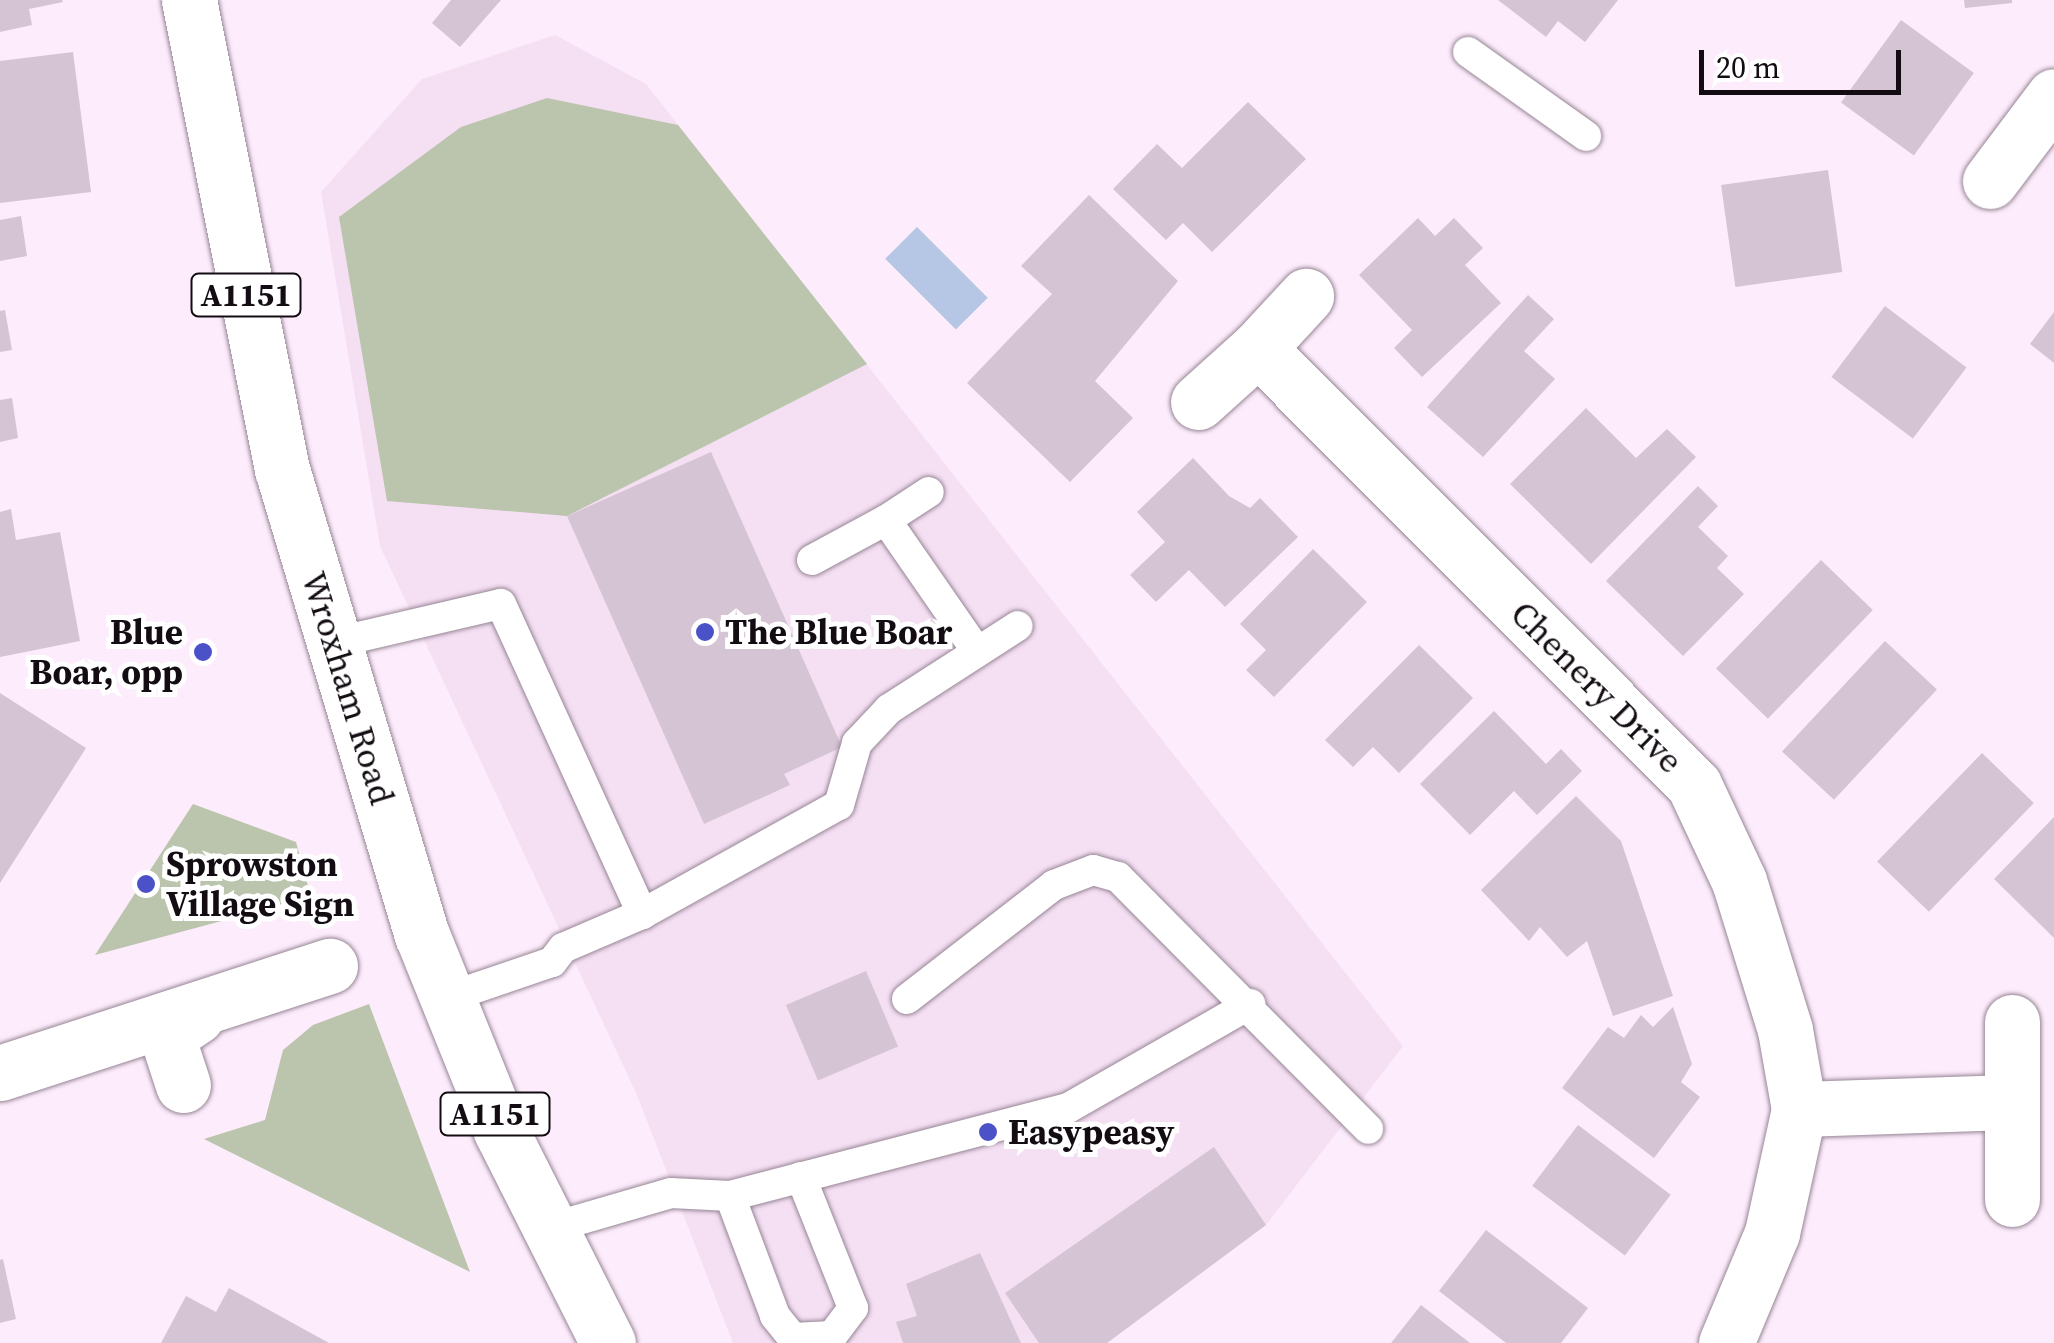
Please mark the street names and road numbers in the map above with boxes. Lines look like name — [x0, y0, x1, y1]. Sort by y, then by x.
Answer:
road number: A1151 — [188, 268, 304, 322]
street label: Wroxham Road — [293, 567, 403, 809]
street label: Chenery Drive — [1502, 592, 1692, 782]
road number: A1151 — [438, 1087, 552, 1141]

